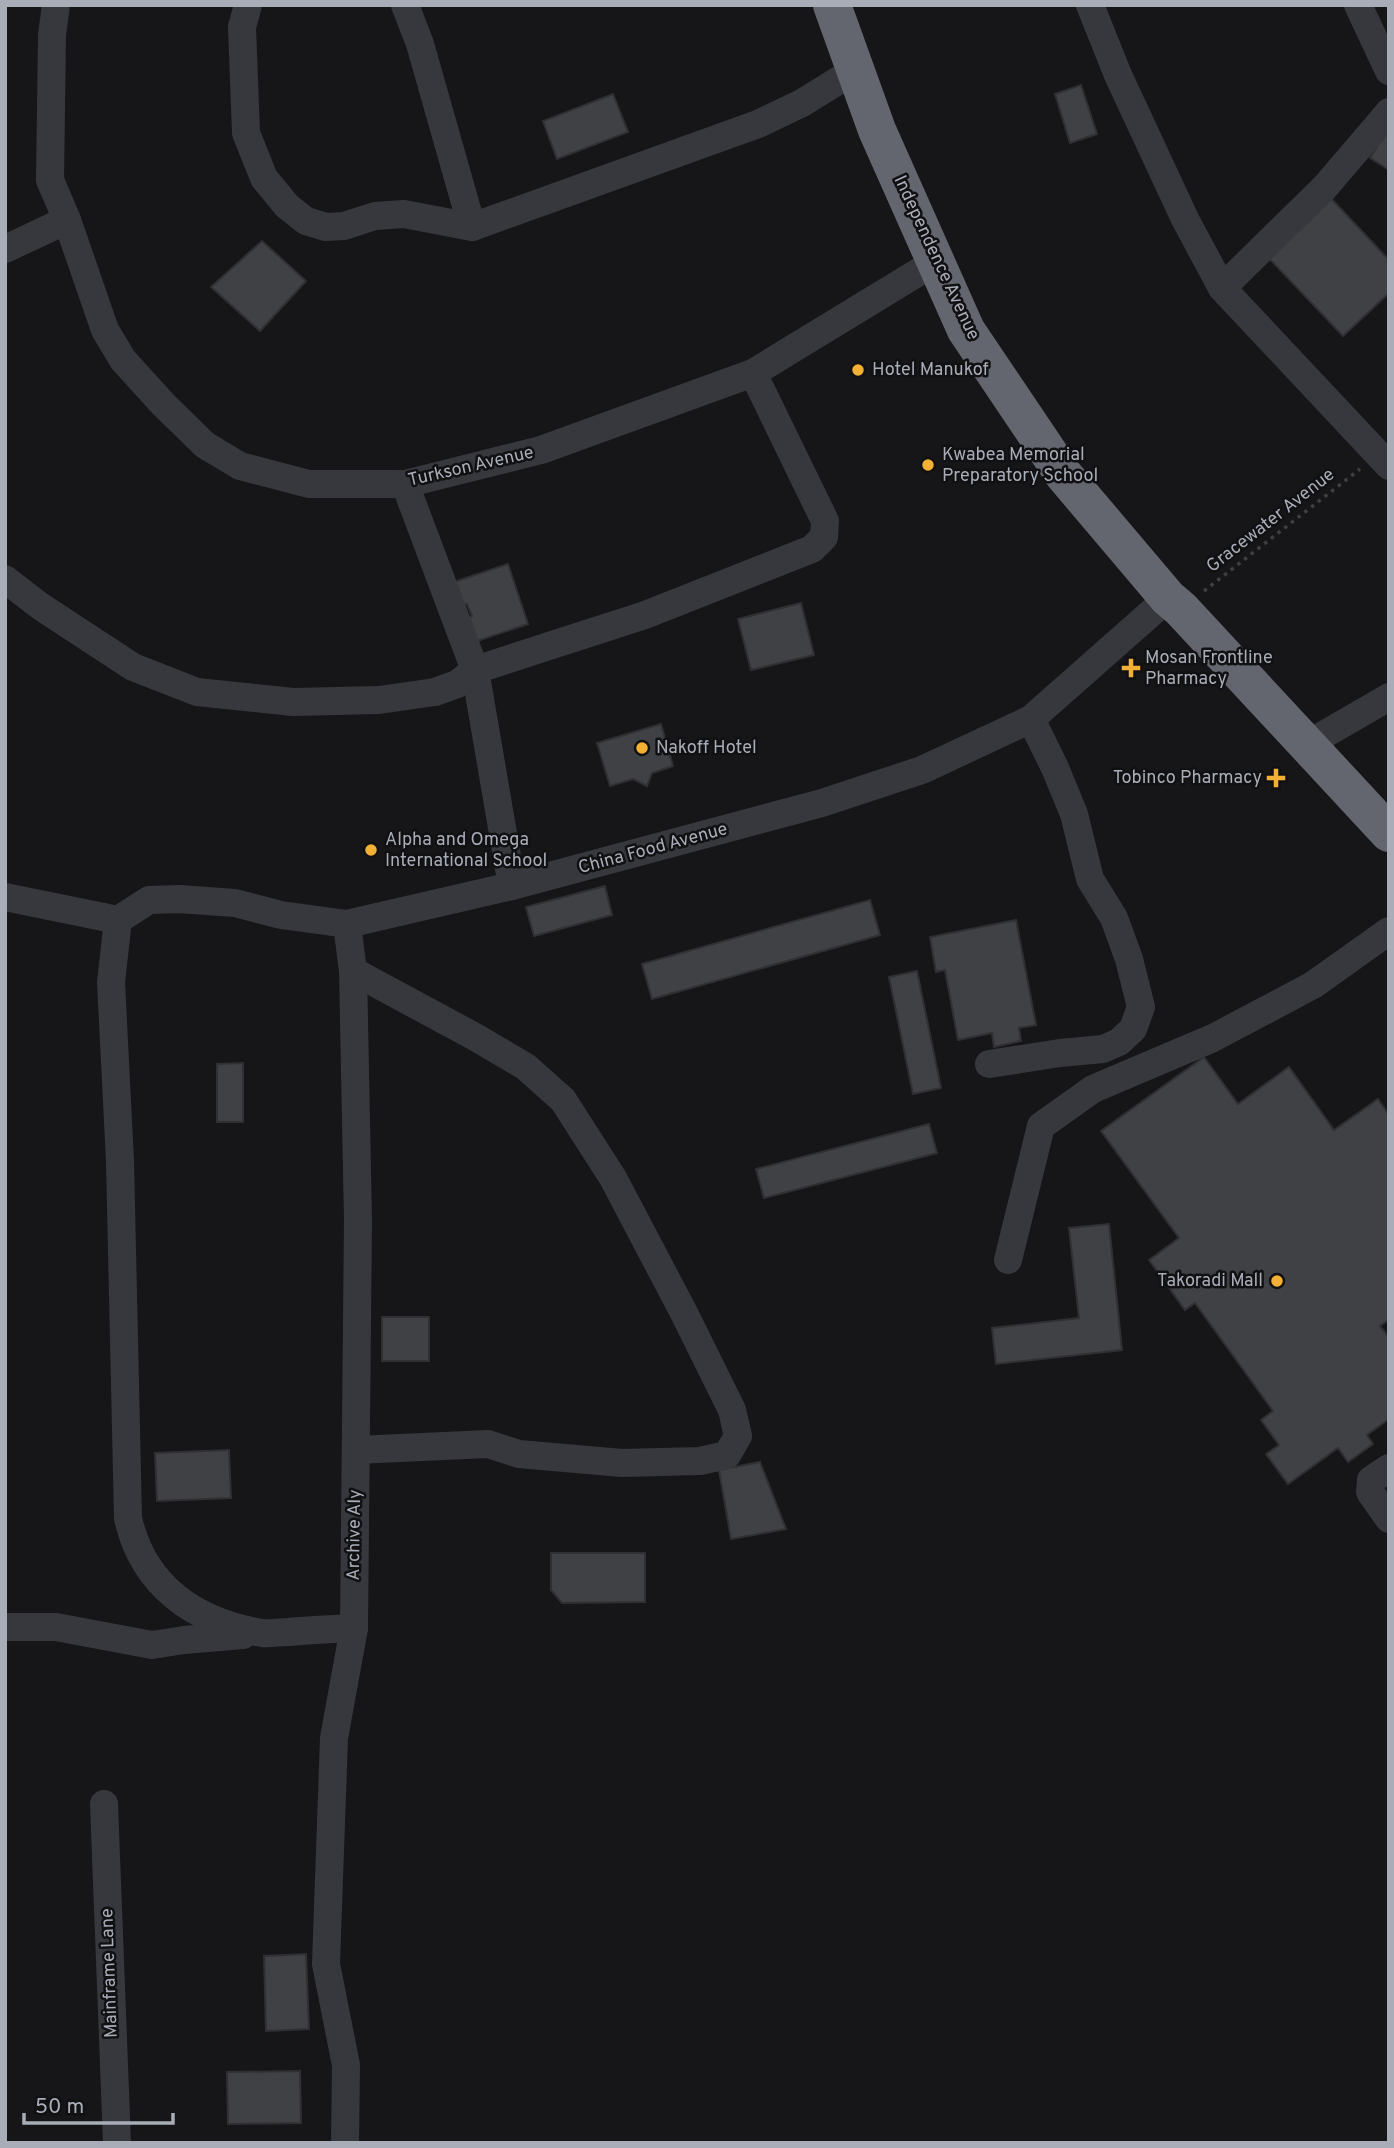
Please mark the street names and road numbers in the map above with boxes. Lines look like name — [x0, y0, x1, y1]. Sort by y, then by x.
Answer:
street label: Independence Avenue — [888, 172, 984, 344]
street label: Turkson Avenue — [406, 441, 536, 493]
street label: Gracewater Avenue — [1202, 464, 1340, 578]
street label: China Food Avenue — [576, 818, 730, 880]
street label: Archive Aly — [343, 1489, 367, 1581]
street label: Mainframe Lane — [96, 1908, 124, 2038]

